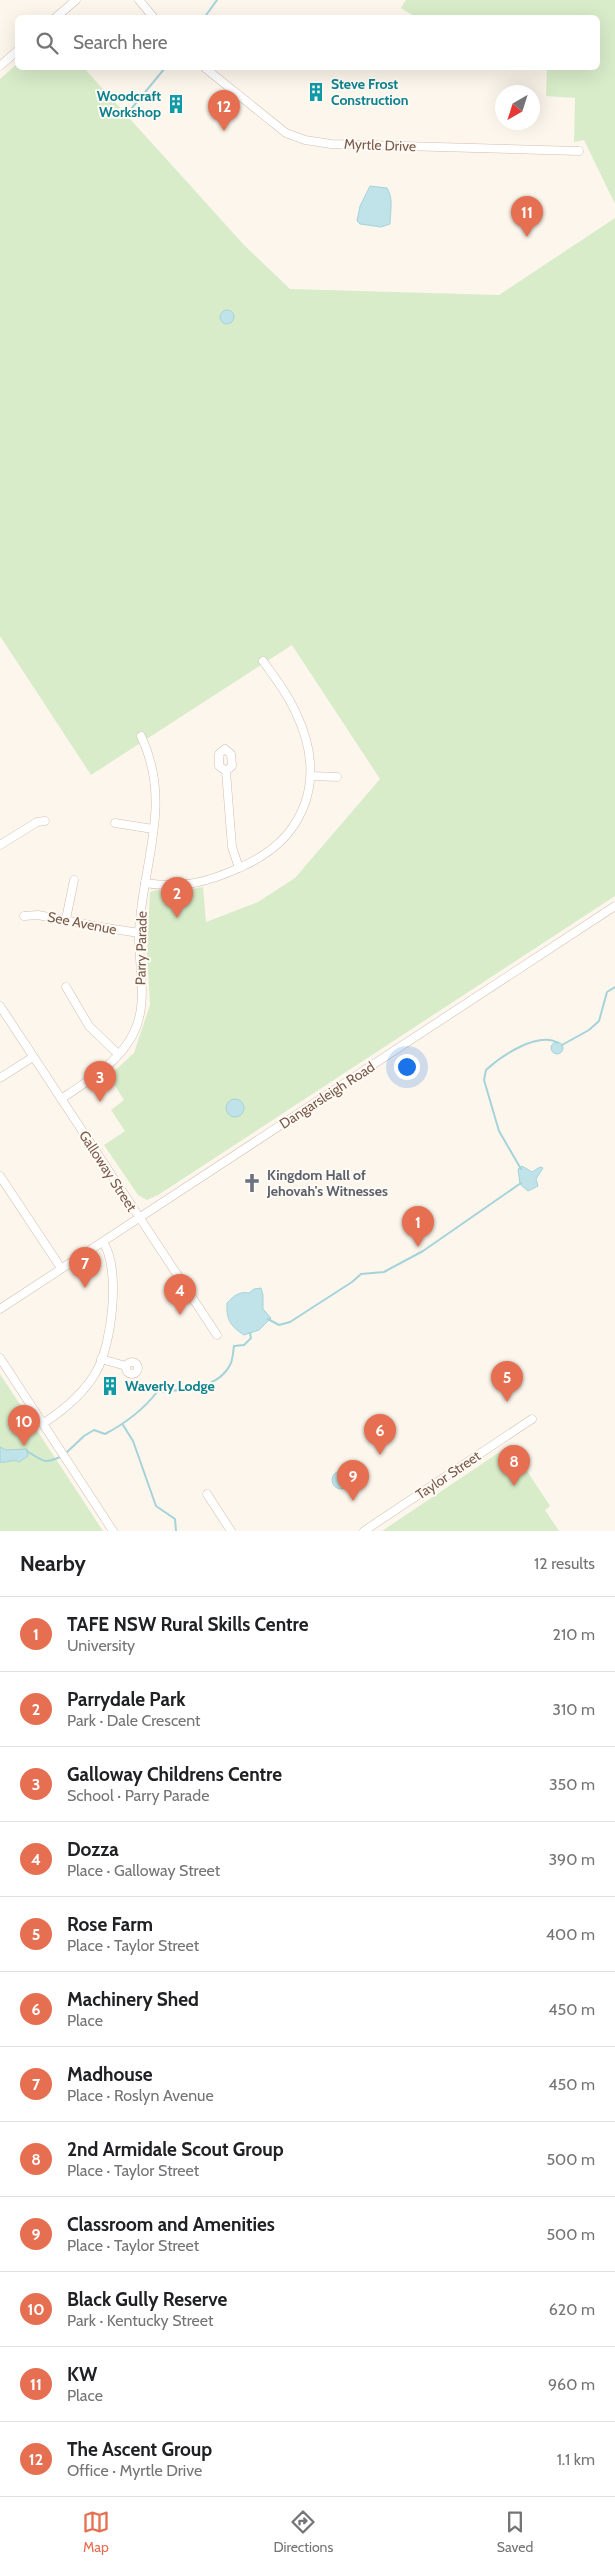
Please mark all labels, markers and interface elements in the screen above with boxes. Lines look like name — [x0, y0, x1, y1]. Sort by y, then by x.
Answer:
search box — [15, 15, 600, 70]
icon: search — [33, 29, 61, 57]
text: Search here — [73, 31, 167, 54]
place label: Steve Frost Construction — [331, 75, 408, 109]
building icon: Steve Frost Construction — [305, 81, 327, 103]
north arrow — [495, 85, 540, 130]
place label: Woodcraft Workshop — [97, 87, 161, 121]
pin: 12 — [208, 90, 240, 131]
building icon: Woodcraft Workshop — [165, 93, 187, 115]
street label: Myrtle Drive — [344, 135, 416, 155]
pin: 11 — [511, 196, 543, 237]
pin: 2 — [161, 877, 193, 918]
street label: See Avenue — [46, 907, 118, 939]
street label: Parry Parade — [131, 911, 151, 985]
your location — [394, 1054, 420, 1080]
street label: Dangarsleigh Road — [276, 1058, 378, 1132]
pin: 3 — [84, 1061, 116, 1102]
street label: Galloway Street — [75, 1127, 141, 1215]
place label: Kingdom Hall of Jehovah's Witnesses — [266, 1166, 388, 1200]
church icon: Kingdom Hall of Jehovah's Witnesses — [241, 1172, 263, 1194]
pin: 1 — [402, 1206, 434, 1247]
pin: 7 — [69, 1247, 101, 1288]
pin: 4 — [164, 1274, 196, 1315]
pin: 5 — [491, 1361, 523, 1402]
building icon: Waverly Lodge — [99, 1375, 121, 1397]
place label: Waverly Lodge — [125, 1377, 215, 1395]
pin: 10 — [8, 1405, 40, 1446]
pin: 6 — [364, 1414, 396, 1455]
pin: 8 — [498, 1445, 530, 1486]
street label: Taylor Street — [412, 1447, 484, 1503]
pin: 9 — [337, 1460, 369, 1501]
text: Nearby — [20, 1551, 86, 1576]
text: 12 results — [534, 1554, 595, 1573]
text: TAFE NSW Rural Skills Centre — [67, 1613, 308, 1636]
text: 1 — [33, 1625, 39, 1644]
text: 210 m — [553, 1625, 595, 1644]
text: University — [67, 1636, 135, 1655]
text: Parrydale Park — [67, 1688, 185, 1711]
text: 2 — [32, 1700, 40, 1719]
text: 310 m — [552, 1700, 595, 1719]
text: Park · Dale Crescent — [67, 1711, 200, 1730]
text: Galloway Childrens Centre — [67, 1763, 282, 1786]
text: 3 — [32, 1775, 40, 1794]
text: 350 m — [549, 1775, 595, 1794]
text: School · Parry Parade — [67, 1786, 209, 1805]
text: Dozza — [67, 1838, 119, 1861]
text: 4 — [31, 1850, 41, 1869]
text: 390 m — [548, 1850, 595, 1869]
text: Place · Galloway Street — [67, 1861, 220, 1880]
text: Rose Farm — [67, 1913, 153, 1936]
text: 5 — [32, 1925, 40, 1944]
text: 400 m — [546, 1925, 595, 1944]
text: Place · Taylor Street — [67, 1936, 199, 1955]
text: Machinery Shed — [67, 1988, 199, 2011]
text: 6 — [32, 2000, 41, 2019]
text: 450 m — [548, 2000, 595, 2019]
text: Place — [67, 2011, 103, 2030]
text: Madhouse — [67, 2063, 153, 2086]
text: 7 — [32, 2075, 40, 2094]
text: 450 m — [548, 2075, 595, 2094]
text: Place · Roslyn Avenue — [67, 2086, 214, 2105]
text: 2nd Armidale Scout Group — [67, 2138, 284, 2161]
text: 8 — [31, 2150, 41, 2169]
text: 500 m — [546, 2150, 595, 2169]
text: Place · Taylor Street — [67, 2161, 199, 2180]
text: Classroom and Amenities — [67, 2213, 275, 2236]
text: 9 — [32, 2225, 41, 2244]
text: 500 m — [546, 2225, 595, 2244]
text: Place · Taylor Street — [67, 2236, 199, 2255]
text: Black Gully Reserve — [67, 2288, 227, 2311]
text: 10 — [27, 2300, 45, 2319]
text: 620 m — [549, 2300, 595, 2319]
text: Park · Kentucky Street — [67, 2311, 213, 2330]
text: KW — [67, 2363, 97, 2386]
text: 11 — [30, 2375, 42, 2394]
text: 960 m — [548, 2375, 595, 2394]
text: Place — [67, 2386, 103, 2405]
text: The Ascent Group — [67, 2438, 212, 2461]
text: 12 — [29, 2450, 43, 2469]
text: 1.1 km — [557, 2450, 595, 2469]
text: Office · Myrtle Drive — [67, 2461, 202, 2480]
tab: Map — [82, 2508, 110, 2556]
tab: Directions — [273, 2508, 333, 2556]
tab: Saved — [497, 2508, 533, 2556]

